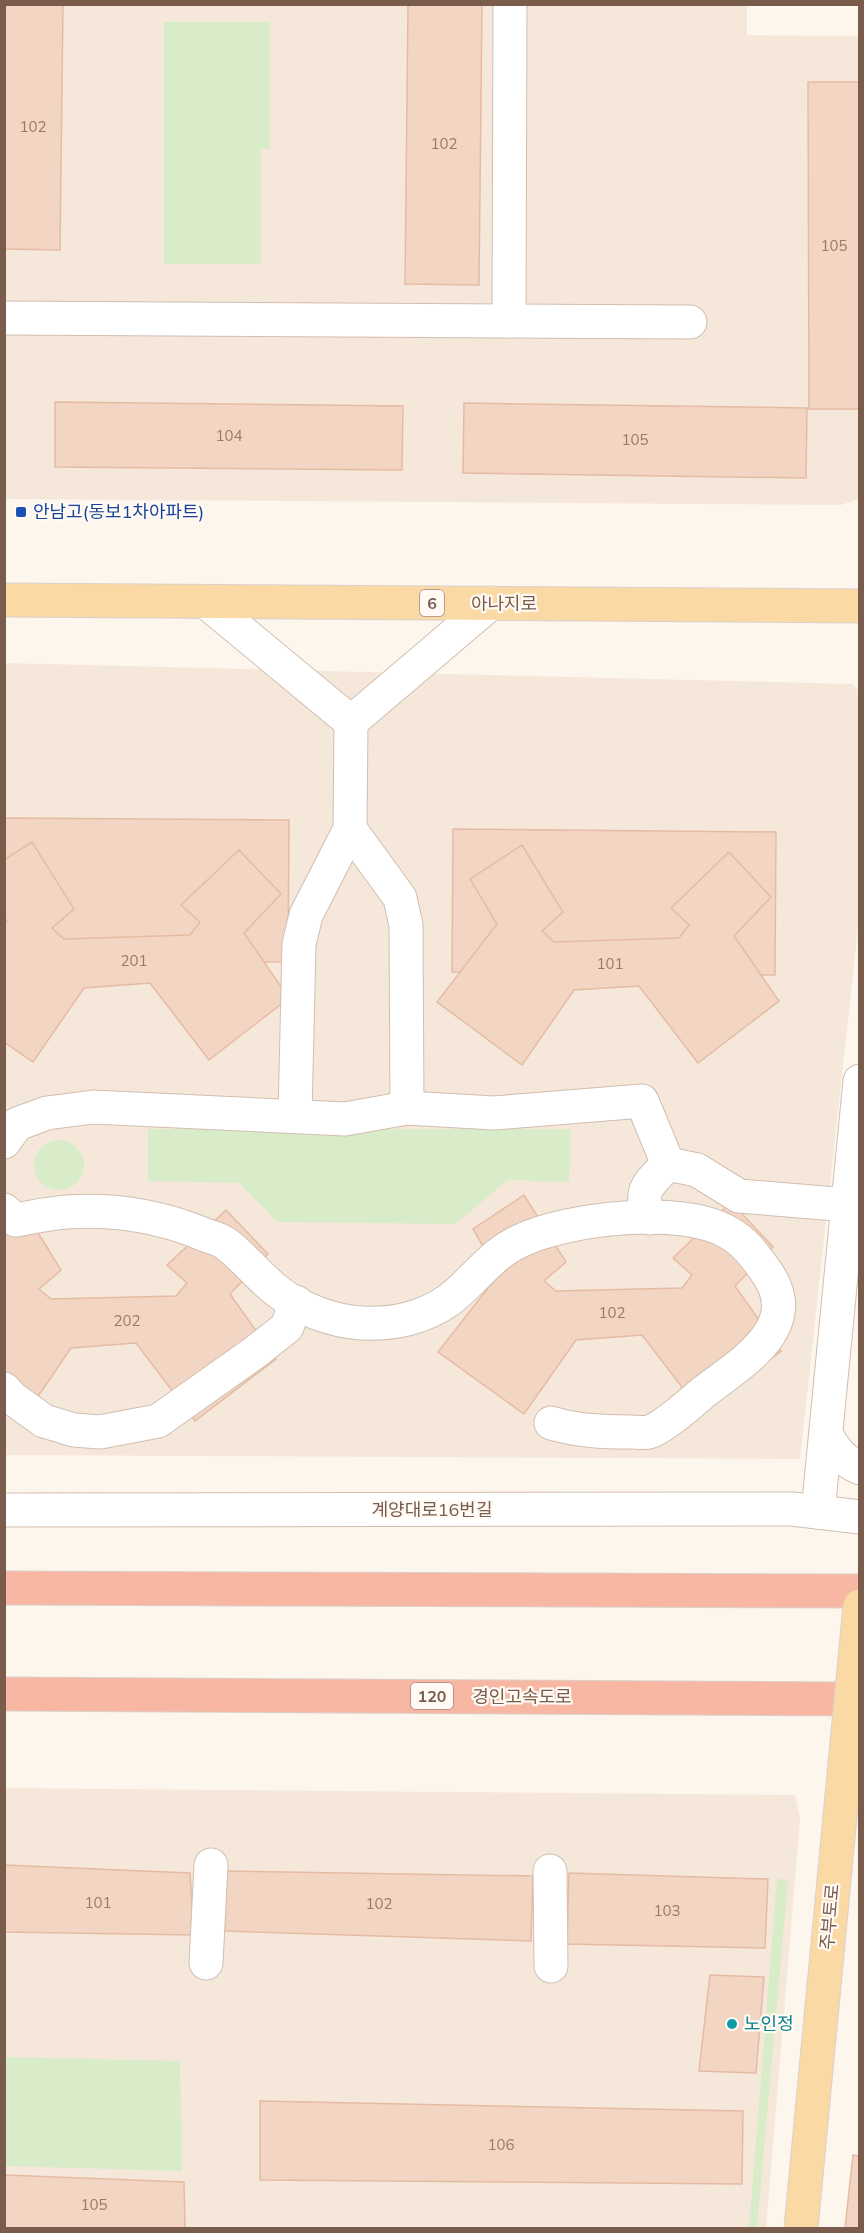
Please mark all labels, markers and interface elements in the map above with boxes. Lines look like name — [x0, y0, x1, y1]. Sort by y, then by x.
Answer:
house number: 102 — [19, 117, 47, 136]
house number: 102 — [430, 134, 458, 153]
house number: 105 — [820, 236, 848, 255]
house number: 104 — [215, 426, 243, 445]
house number: 105 — [621, 430, 649, 449]
place label: 안남고(동보1차아파트) — [33, 500, 204, 523]
marker: 안남고(동보1차아파트) — [14, 505, 28, 519]
road number: 6 — [420, 590, 444, 616]
street label: 아나지로 — [471, 592, 537, 615]
house number: 201 — [120, 951, 148, 970]
house number: 101 — [596, 954, 624, 973]
house number: 102 — [598, 1303, 626, 1322]
house number: 202 — [113, 1311, 141, 1330]
street label: 계양대로16번길 — [372, 1498, 492, 1521]
road number: 120 — [411, 1683, 453, 1709]
street label: 경인고속도로 — [472, 1685, 572, 1708]
street label: 주부토로 — [815, 1883, 844, 1951]
house number: 101 — [84, 1893, 112, 1912]
house number: 102 — [365, 1894, 393, 1913]
house number: 103 — [653, 1901, 681, 1920]
place label: 노인정 — [744, 2012, 794, 2035]
marker: 노인정 — [725, 2017, 739, 2031]
house number: 106 — [487, 2135, 515, 2154]
house number: 105 — [80, 2195, 108, 2214]

